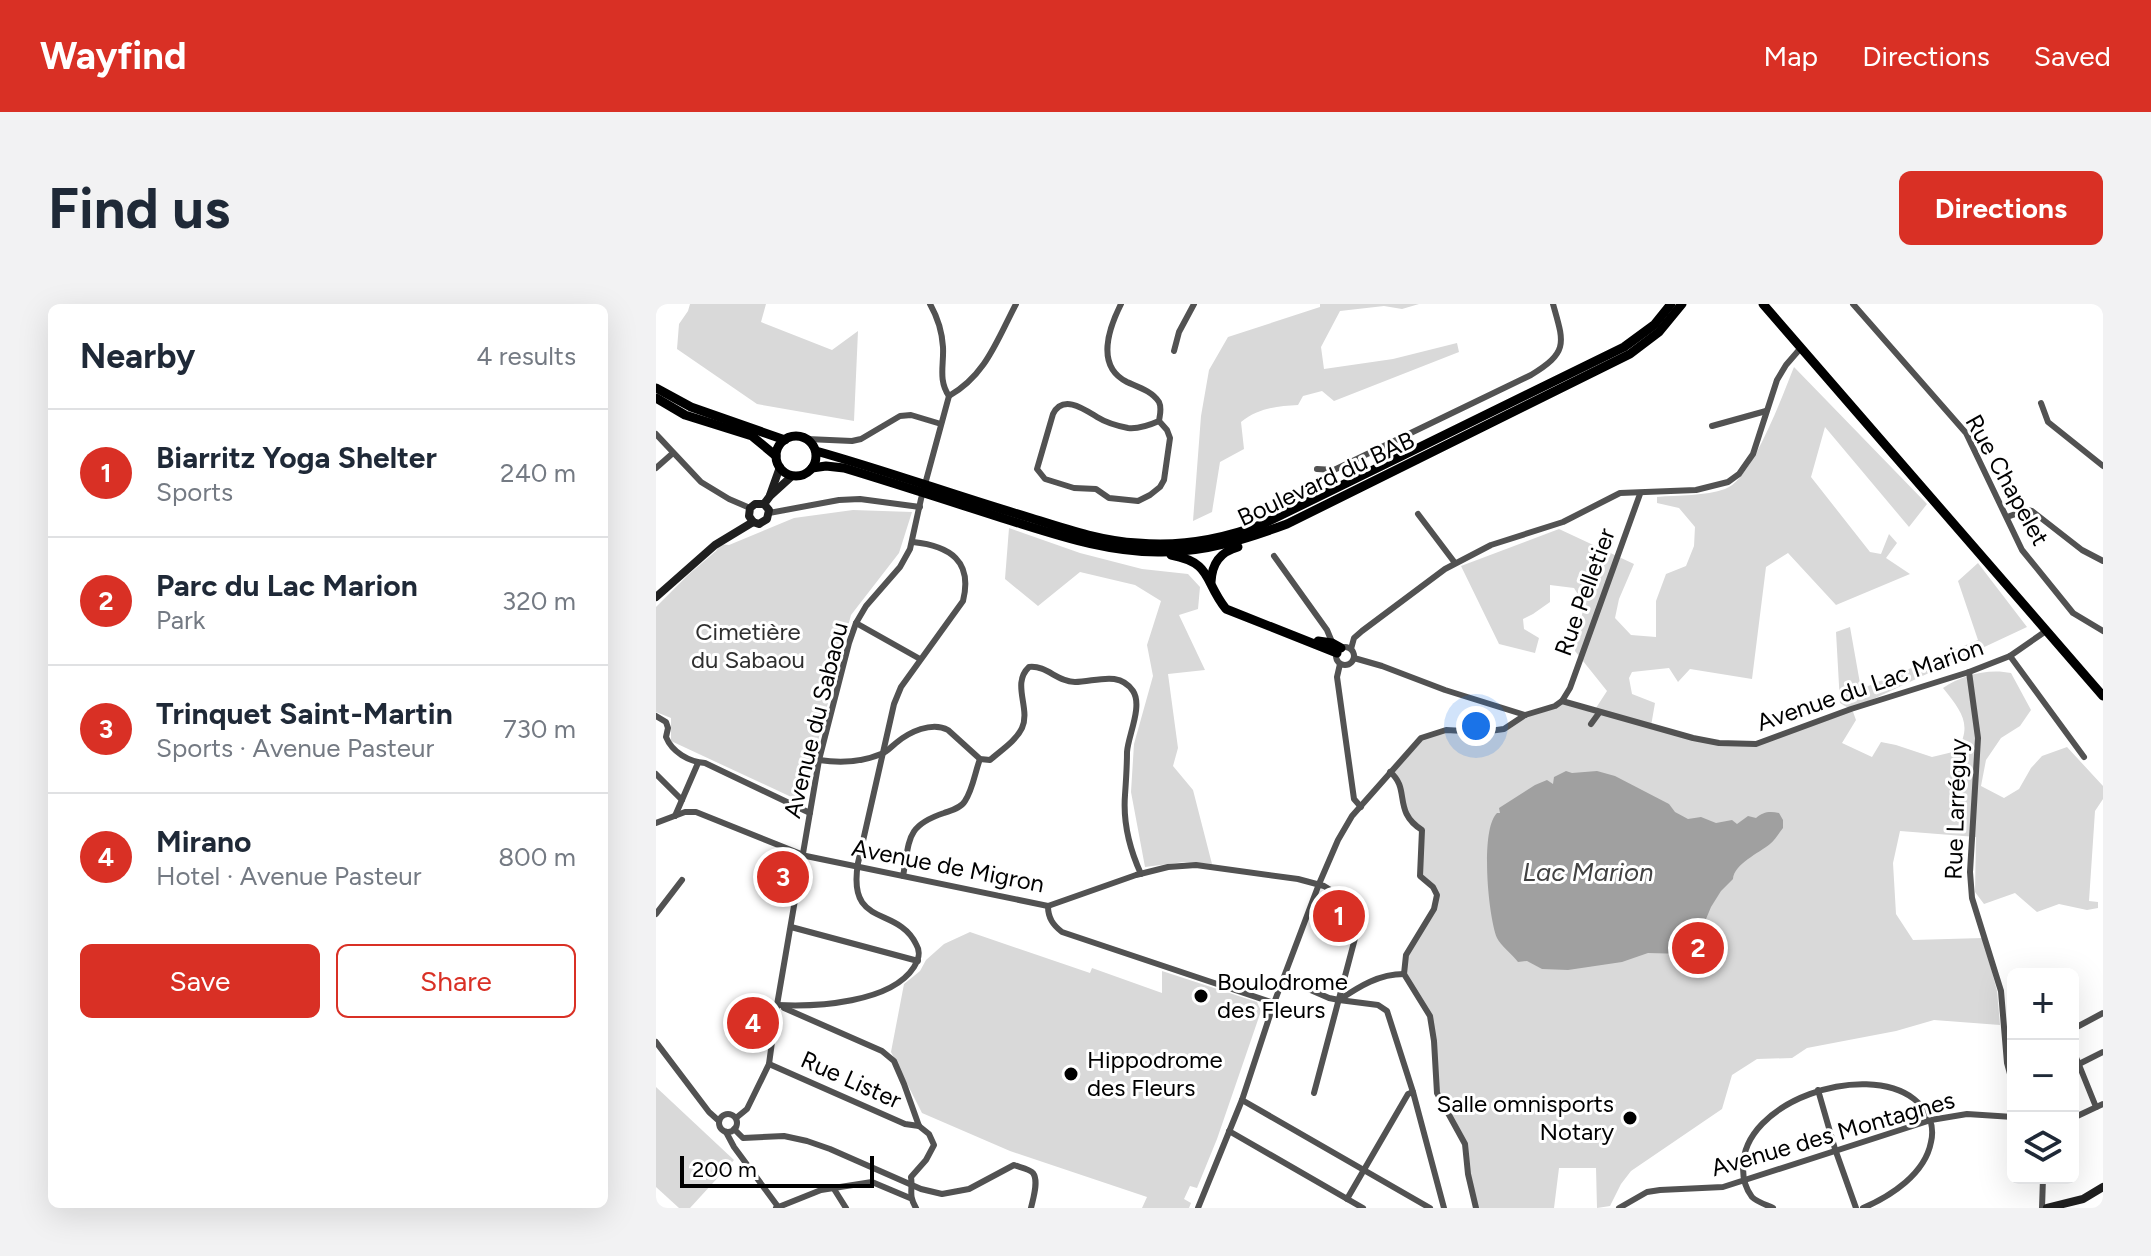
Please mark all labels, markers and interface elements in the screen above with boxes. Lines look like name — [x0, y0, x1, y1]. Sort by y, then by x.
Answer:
text: Wayfind — [40, 33, 187, 79]
text: Map — [1764, 39, 1818, 73]
text: Directions — [1862, 39, 1990, 73]
text: Saved — [2034, 39, 2111, 73]
button: Directions — [1899, 171, 2103, 245]
text: Find us — [48, 175, 230, 242]
text: Nearby — [80, 336, 195, 377]
text: 4 results — [476, 340, 576, 372]
street label: Rue Chapelet — [1960, 409, 2055, 550]
street label: Boulevard du BAB — [1233, 425, 1419, 532]
text: Biarritz Yoga Shelter — [156, 439, 437, 476]
text: 1 — [101, 457, 111, 489]
text: 240 m — [500, 457, 576, 489]
text: Sports — [156, 476, 233, 508]
street label: Rue Pelletier — [1548, 524, 1621, 660]
text: Parc du Lac Marion — [156, 567, 418, 604]
text: 2 — [98, 585, 114, 617]
text: 320 m — [502, 585, 576, 617]
text: Park — [156, 604, 205, 636]
park label: Cimetière du Sabaou — [691, 617, 805, 674]
street label: Avenue du Sabaou — [777, 619, 854, 821]
street label: Avenue du Lac Marion — [1753, 632, 1987, 737]
text: Trinquet Saint-Martin — [156, 695, 453, 732]
your location — [1456, 706, 1496, 746]
text: 3 — [99, 713, 113, 745]
text: 730 m — [503, 713, 576, 745]
text: Sports · Avenue Pasteur — [156, 732, 434, 764]
street label: Rue Larréguy — [1939, 737, 1972, 880]
text: Mirano — [156, 823, 251, 860]
street label: Avenue de Migron — [849, 833, 1047, 898]
text: 4 — [98, 841, 114, 873]
text: 800 m — [498, 841, 576, 873]
pin: 3 — [757, 847, 809, 907]
water label: Lac Marion — [1522, 856, 1654, 888]
text: Hotel · Avenue Pasteur — [156, 860, 422, 892]
pin: 1 — [1313, 886, 1365, 946]
pin: 2 — [1672, 918, 1724, 978]
button: Save — [80, 944, 320, 1018]
button: Share — [336, 944, 576, 1018]
place label: Boulodrome des Fleurs — [1217, 967, 1348, 1024]
map controls — [2007, 968, 2079, 1184]
button: + — [2007, 968, 2079, 1040]
marker: Boulodrome des Fleurs — [1192, 987, 1210, 1005]
pin: 4 — [727, 993, 779, 1053]
button: − — [2007, 1040, 2079, 1112]
street label: Rue Lister — [796, 1045, 906, 1115]
place label: Hippodrome des Fleurs — [1087, 1045, 1223, 1102]
marker: Hippodrome des Fleurs — [1062, 1065, 1080, 1083]
street label: Avenue des Montagnes — [1708, 1085, 1958, 1182]
place label: Salle omnisports Notary — [1436, 1089, 1614, 1146]
marker: Salle omnisports Notary — [1621, 1109, 1639, 1127]
button: layers — [2007, 1112, 2079, 1184]
scale bar — [680, 1152, 874, 1188]
text: 200 m — [692, 1156, 757, 1183]

